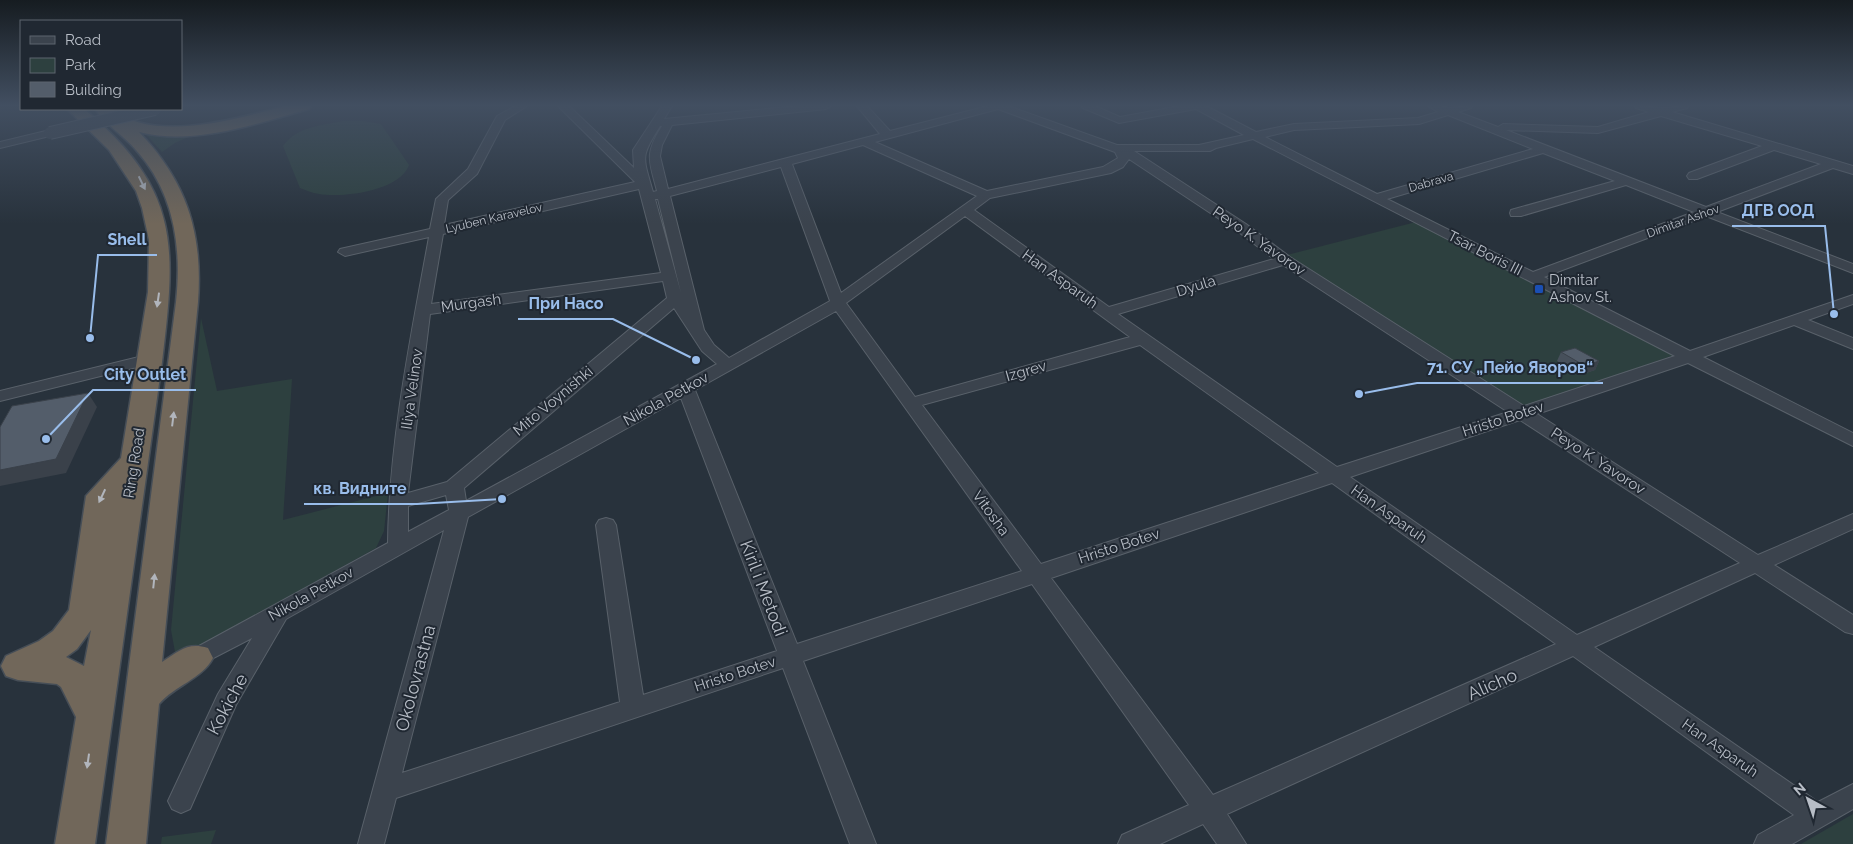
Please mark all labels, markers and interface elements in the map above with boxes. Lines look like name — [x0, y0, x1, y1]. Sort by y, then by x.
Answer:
legend — [20, 20, 182, 110]
text: Road — [65, 31, 101, 49]
text: Park — [65, 56, 96, 74]
text: Building — [65, 81, 122, 99]
street label: Dabrava — [1407, 169, 1455, 195]
one-way arrow — [138, 176, 146, 191]
callout: ДГВ ООД — [1732, 195, 1825, 226]
street label: Lyuben Karavelov — [444, 200, 544, 236]
street label: Dimitar Ashov — [1645, 201, 1722, 241]
text: ДГВ ООД — [1742, 201, 1815, 220]
street label: Peyo K. Yavorov — [1209, 202, 1309, 280]
callout: Shell — [98, 224, 157, 255]
street label: Tsar Boris III — [1445, 226, 1525, 280]
text: Shell — [107, 230, 148, 249]
street label: Han Asparuh — [1019, 246, 1101, 312]
place label: Dimitar Ashov St. — [1549, 271, 1612, 306]
street label: Dyula — [1174, 272, 1218, 300]
marker: Dimitar Ashov St. — [1533, 283, 1545, 295]
callout: При Насо — [518, 288, 613, 319]
street label: Murgash — [440, 290, 502, 316]
one-way arrow — [154, 293, 162, 309]
text: При Насо — [528, 294, 604, 313]
street label: Iliya Velinov — [397, 348, 427, 430]
callout: 71. СУ „Пейо Яворов“ — [1417, 352, 1603, 383]
street label: Izgrev — [1003, 357, 1049, 385]
text: 71. СУ „Пейо Яворов“ — [1427, 358, 1593, 377]
callout: City Outlet — [93, 359, 196, 390]
street label: Mito Voynishki — [509, 362, 597, 440]
text: City Outlet — [104, 365, 186, 384]
street label: Nikola Petkov — [620, 368, 712, 430]
street label: Hristo Botev — [1460, 397, 1546, 441]
one-way arrow — [169, 411, 177, 427]
street label: Peyo K. Yavorov — [1547, 424, 1649, 498]
street label: Ring Road — [120, 427, 148, 499]
callout: кв. Видните — [304, 473, 417, 504]
text: кв. Видните — [313, 479, 407, 498]
street label: Han Asparuh — [1347, 481, 1431, 547]
street label: Vitosha — [969, 487, 1013, 539]
one-way arrow — [97, 489, 105, 503]
street label: Hristo Botev — [1076, 524, 1162, 568]
street label: Kiril i Metodi — [736, 537, 792, 639]
street label: Nikola Petkov — [265, 563, 357, 625]
one-way arrow — [150, 573, 158, 589]
street label: Okolovrastna — [391, 623, 439, 733]
street label: Hristo Botev — [692, 652, 778, 696]
street label: Alicho — [1464, 664, 1520, 704]
street label: Kokiche — [202, 669, 252, 738]
street label: Han Asparuh — [1678, 715, 1762, 781]
one-way arrow — [83, 753, 91, 769]
north arrow — [1783, 774, 1833, 824]
text: N — [1790, 779, 1809, 799]

